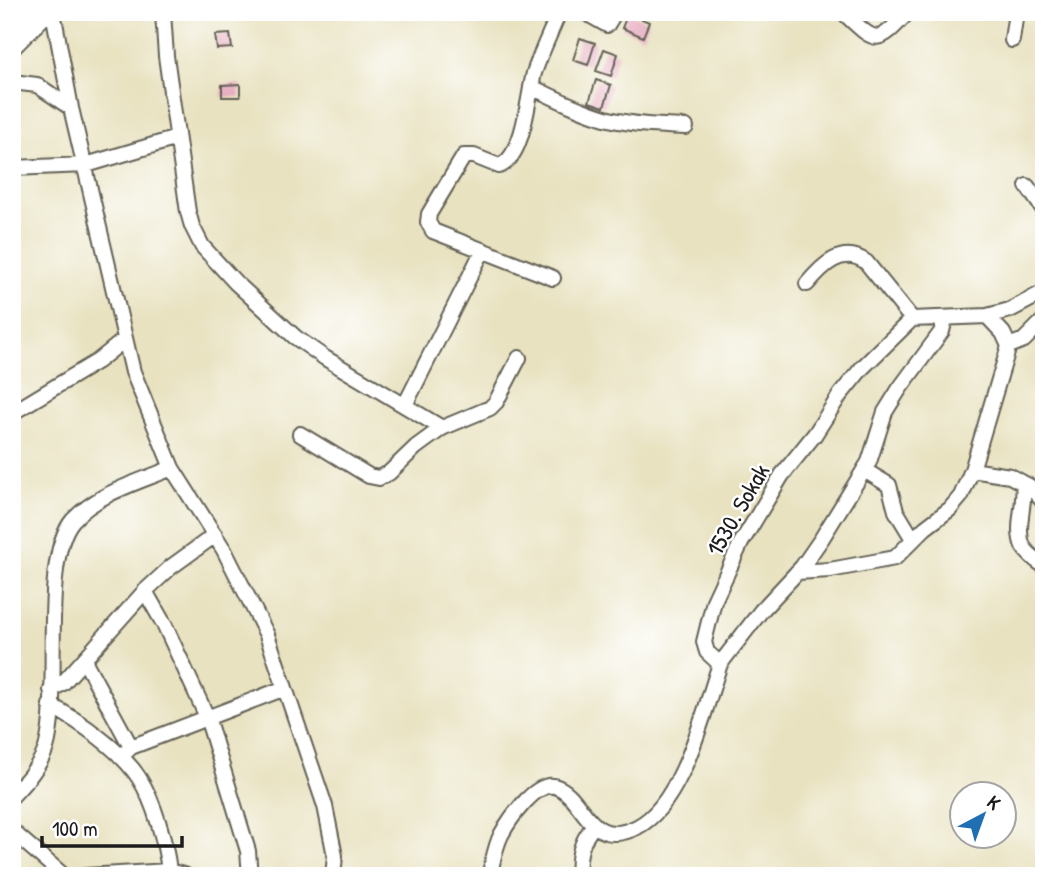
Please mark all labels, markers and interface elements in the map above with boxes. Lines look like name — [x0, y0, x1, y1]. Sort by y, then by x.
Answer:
street label: 1530. Sokak — [698, 458, 776, 561]
north arrow — [948, 780, 1018, 850]
text: K — [982, 789, 1006, 815]
scale bar — [42, 804, 182, 848]
text: 100 m — [52, 814, 98, 843]

